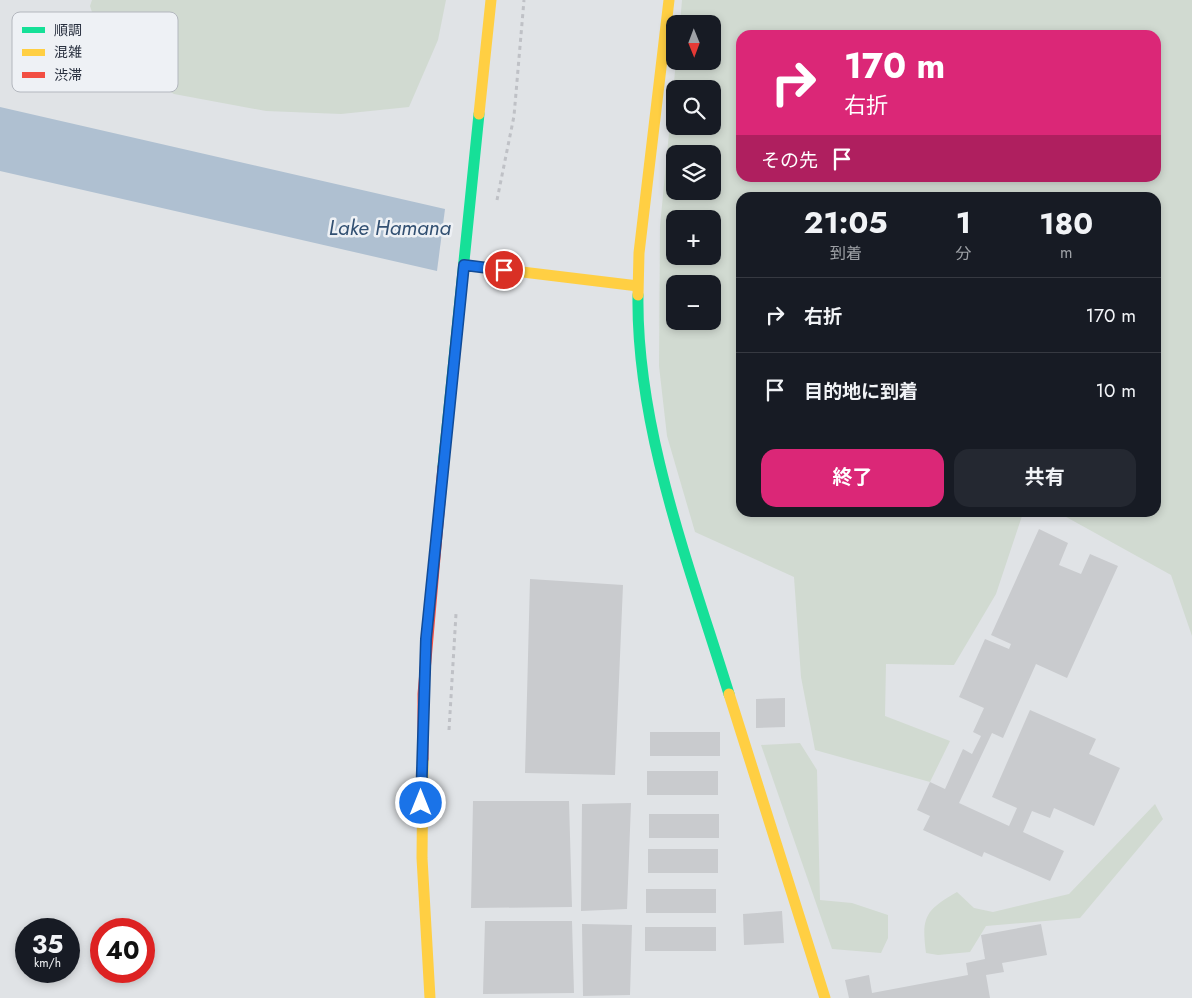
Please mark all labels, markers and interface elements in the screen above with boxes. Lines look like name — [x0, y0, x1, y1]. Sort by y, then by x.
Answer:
legend — [12, 12, 178, 92]
north arrow — [666, 15, 721, 70]
map controls — [666, 15, 721, 330]
text: 順調 — [54, 20, 82, 40]
text: 170 m — [844, 41, 945, 91]
text: 混雑 — [54, 42, 82, 62]
icon: right — [761, 50, 826, 115]
text: 渋滞 — [54, 65, 82, 85]
button: search — [666, 80, 721, 135]
text: 右折 — [844, 89, 888, 121]
button: layers — [666, 145, 721, 200]
icon: arrive — [828, 145, 856, 173]
text: その先 — [761, 147, 818, 174]
text: 21:05 — [804, 201, 888, 244]
text: 1 — [956, 201, 971, 244]
text: 180 — [1039, 202, 1093, 245]
button: + — [666, 210, 721, 265]
water label: Lake Hamana — [329, 213, 452, 243]
text: m — [1060, 241, 1072, 264]
text: 到着 — [830, 242, 862, 265]
text: 分 — [955, 242, 971, 265]
pin — [483, 249, 525, 291]
icon: arrive — [490, 256, 518, 284]
button: − — [666, 275, 721, 330]
icon: right — [761, 301, 789, 329]
text: 170 m — [1086, 302, 1136, 329]
text: 右折 — [804, 303, 842, 330]
icon: arrive — [761, 376, 789, 404]
text: 10 m — [1096, 377, 1136, 404]
text: 目的地に到着 — [804, 378, 918, 405]
button: 終了 — [761, 449, 944, 507]
button: 共有 — [954, 449, 1136, 507]
position arrow — [394, 776, 446, 828]
speed limit sign: 40 — [90, 918, 155, 983]
text: 35 — [32, 926, 63, 962]
text: km/h — [34, 954, 61, 972]

